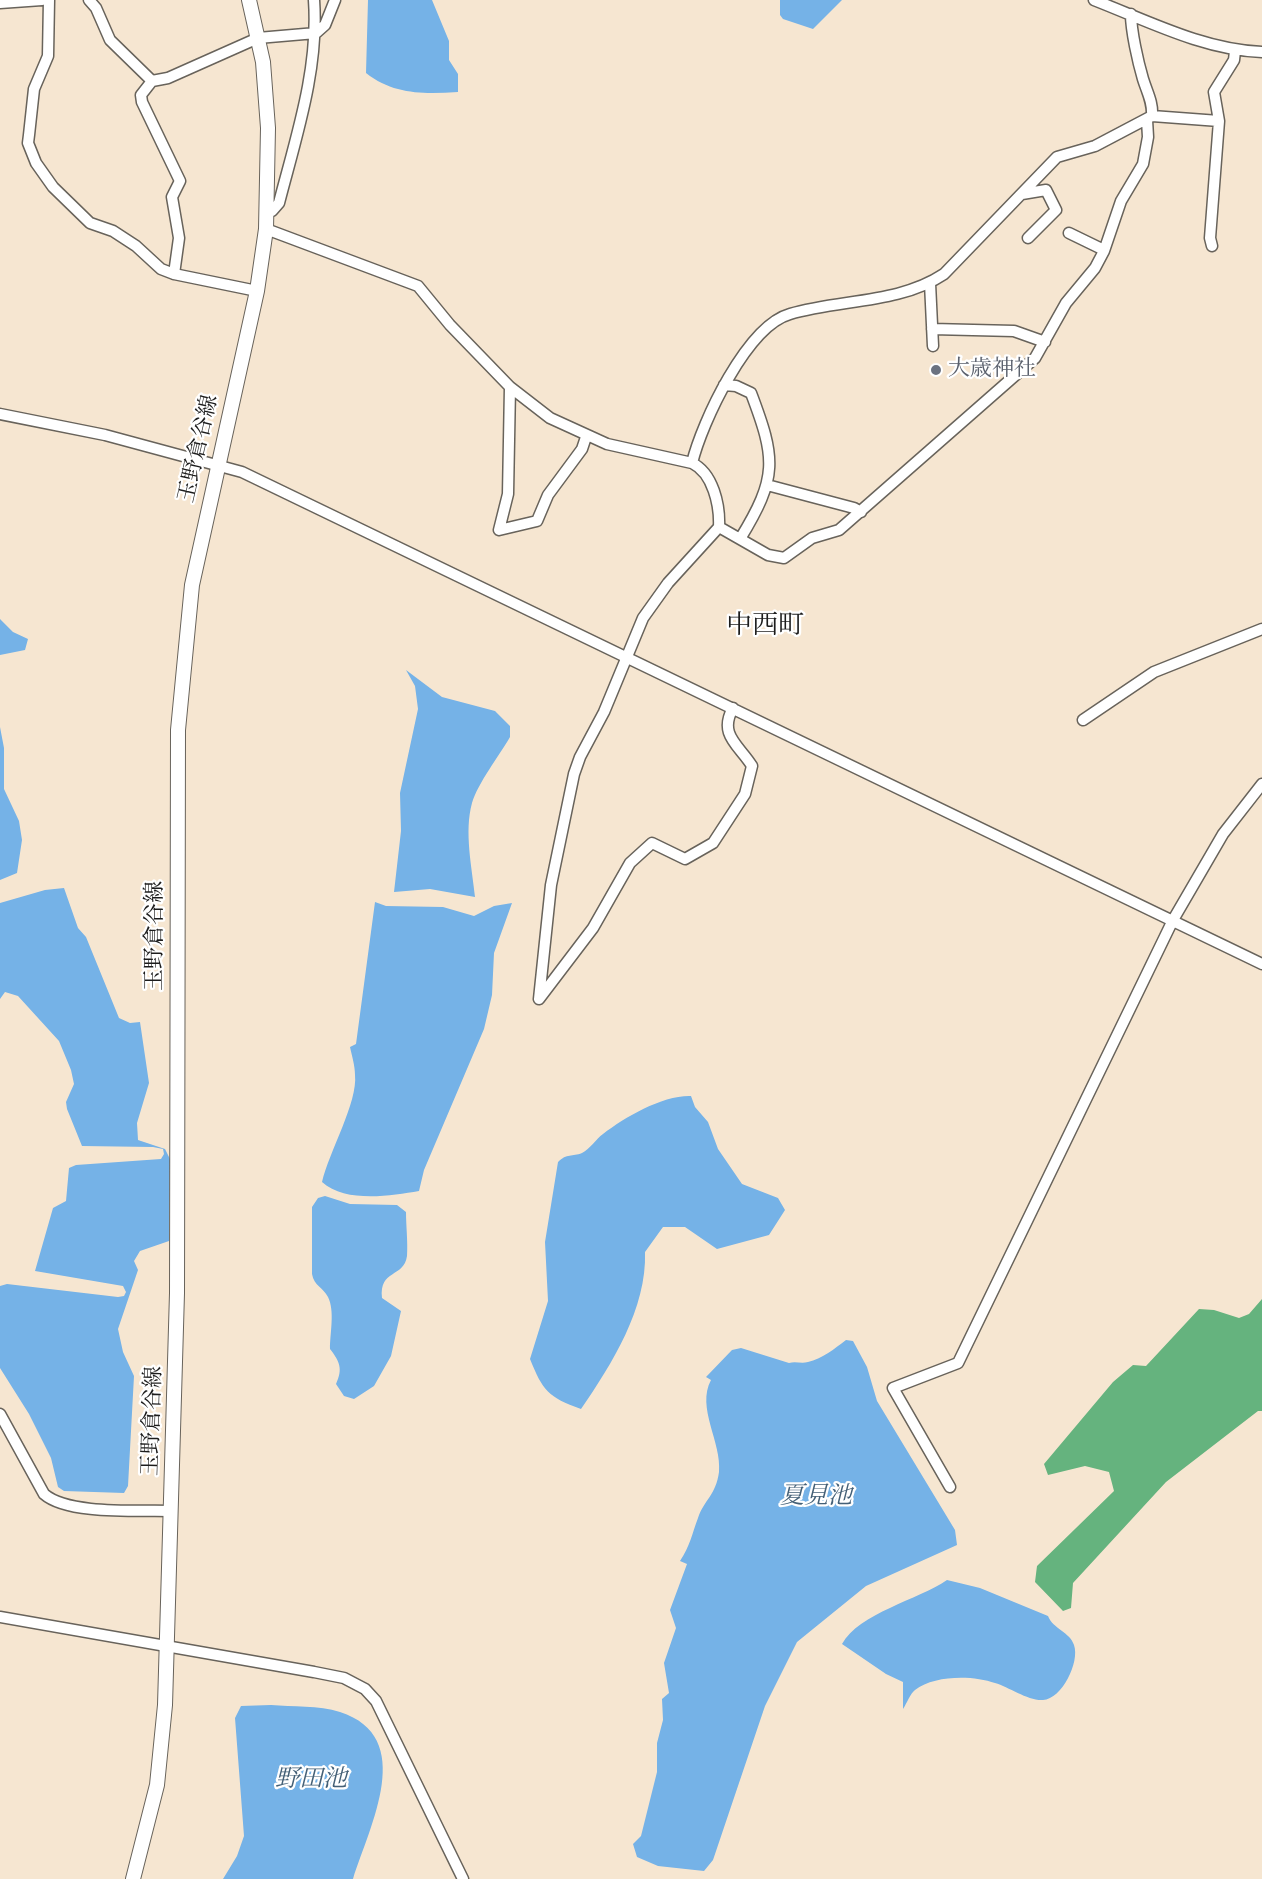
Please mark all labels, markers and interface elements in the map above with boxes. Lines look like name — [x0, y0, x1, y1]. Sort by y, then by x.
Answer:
place label: 大歳神社 — [948, 357, 1036, 383]
marker: 大歳神社 — [929, 363, 943, 377]
street label: 玉野倉谷線 — [174, 392, 224, 506]
district label: 中西町 — [726, 611, 804, 643]
street label: 玉野倉谷線 — [143, 881, 169, 991]
street label: 玉野倉谷線 — [138, 1366, 168, 1476]
water label: 夏見池 — [780, 1483, 852, 1511]
water label: 野田池 — [275, 1766, 347, 1794]

